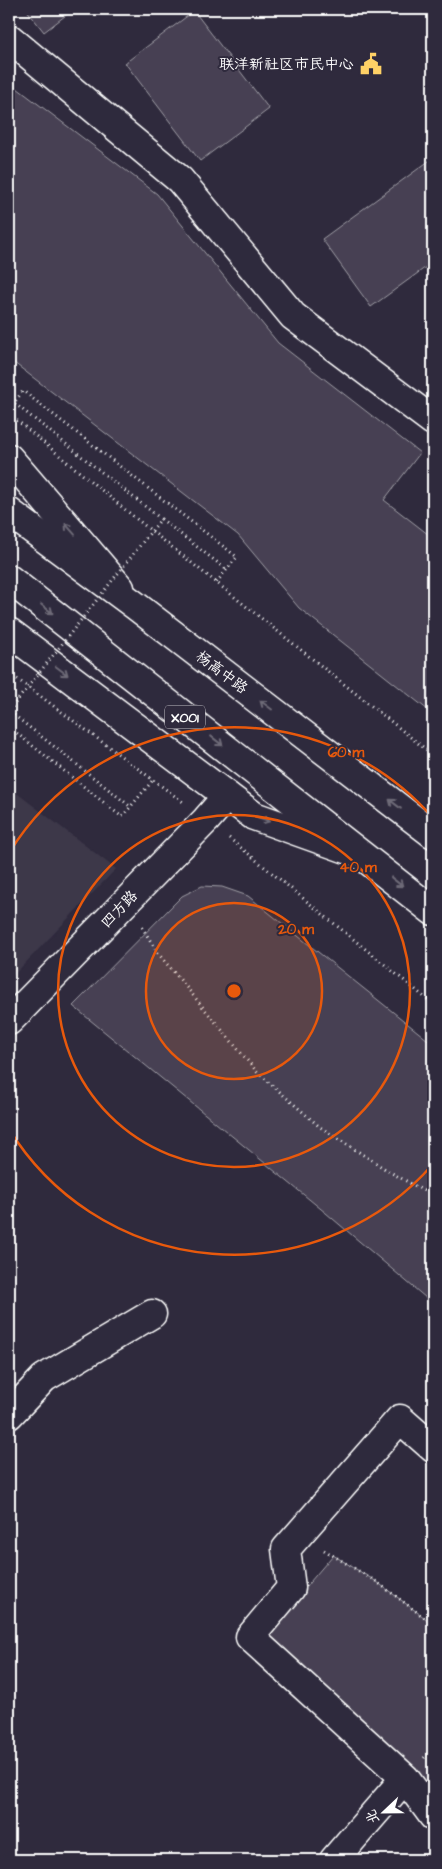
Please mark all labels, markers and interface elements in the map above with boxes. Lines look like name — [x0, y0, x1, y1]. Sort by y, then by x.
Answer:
public building icon: 联洋新社区市民中心 — [358, 51, 384, 77]
place label: 联洋新社区市民中心 — [219, 54, 354, 75]
one-way arrow — [64, 523, 75, 536]
one-way arrow — [40, 604, 53, 615]
street label: 杨高中路 — [191, 646, 252, 699]
one-way arrow — [55, 666, 68, 677]
one-way arrow — [259, 700, 273, 710]
road number: X001 — [165, 706, 205, 729]
one-way arrow — [210, 736, 223, 747]
text: 60 m — [328, 742, 365, 763]
one-way arrow — [388, 799, 402, 809]
one-way arrow — [254, 815, 270, 824]
text: 40 m — [339, 857, 377, 878]
one-way arrow — [390, 877, 403, 888]
street label: 四方路 — [96, 886, 143, 933]
text: 20 m — [277, 919, 314, 940]
centre of rings — [225, 982, 243, 1000]
north arrow — [360, 1786, 410, 1836]
text: 北 — [361, 1806, 385, 1827]

